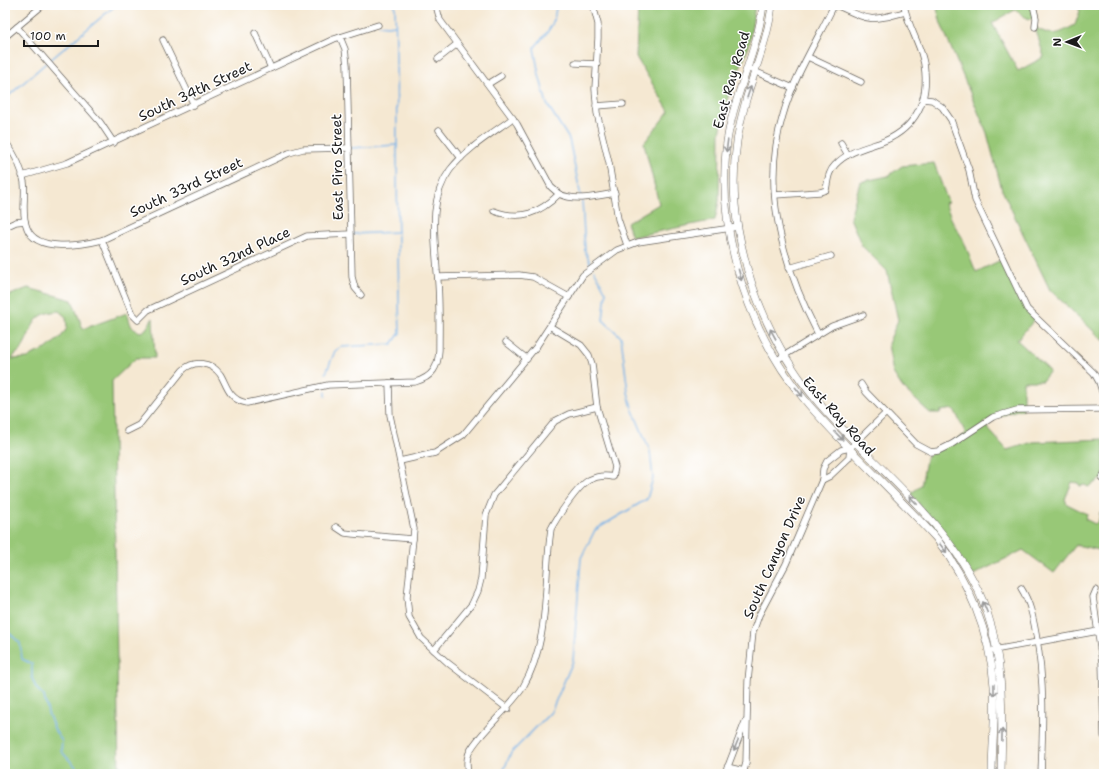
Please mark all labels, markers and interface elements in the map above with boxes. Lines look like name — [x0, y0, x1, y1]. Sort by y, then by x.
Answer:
scale bar — [24, 22, 98, 48]
north arrow — [1047, 22, 1087, 62]
text: 100 m — [30, 28, 66, 44]
street label: East Ray Road — [708, 29, 754, 131]
text: N — [1050, 37, 1065, 47]
street label: South 34th Street — [135, 57, 255, 125]
one-way arrow — [745, 86, 753, 98]
street label: East Piro Street — [327, 113, 347, 221]
one-way arrow — [723, 139, 731, 152]
street label: South 33rd Street — [127, 153, 245, 221]
street label: South 32nd Place — [177, 223, 293, 289]
one-way arrow — [736, 268, 744, 281]
one-way arrow — [769, 328, 777, 340]
street label: East Ray Road — [799, 373, 879, 459]
one-way arrow — [795, 387, 803, 398]
one-way arrow — [834, 431, 843, 441]
street label: South Canyon Drive — [739, 492, 809, 621]
one-way arrow — [908, 495, 918, 505]
one-way arrow — [939, 542, 947, 553]
one-way arrow — [980, 602, 988, 614]
one-way arrow — [990, 683, 997, 696]
one-way arrow — [998, 729, 1005, 742]
one-way arrow — [732, 739, 739, 751]

